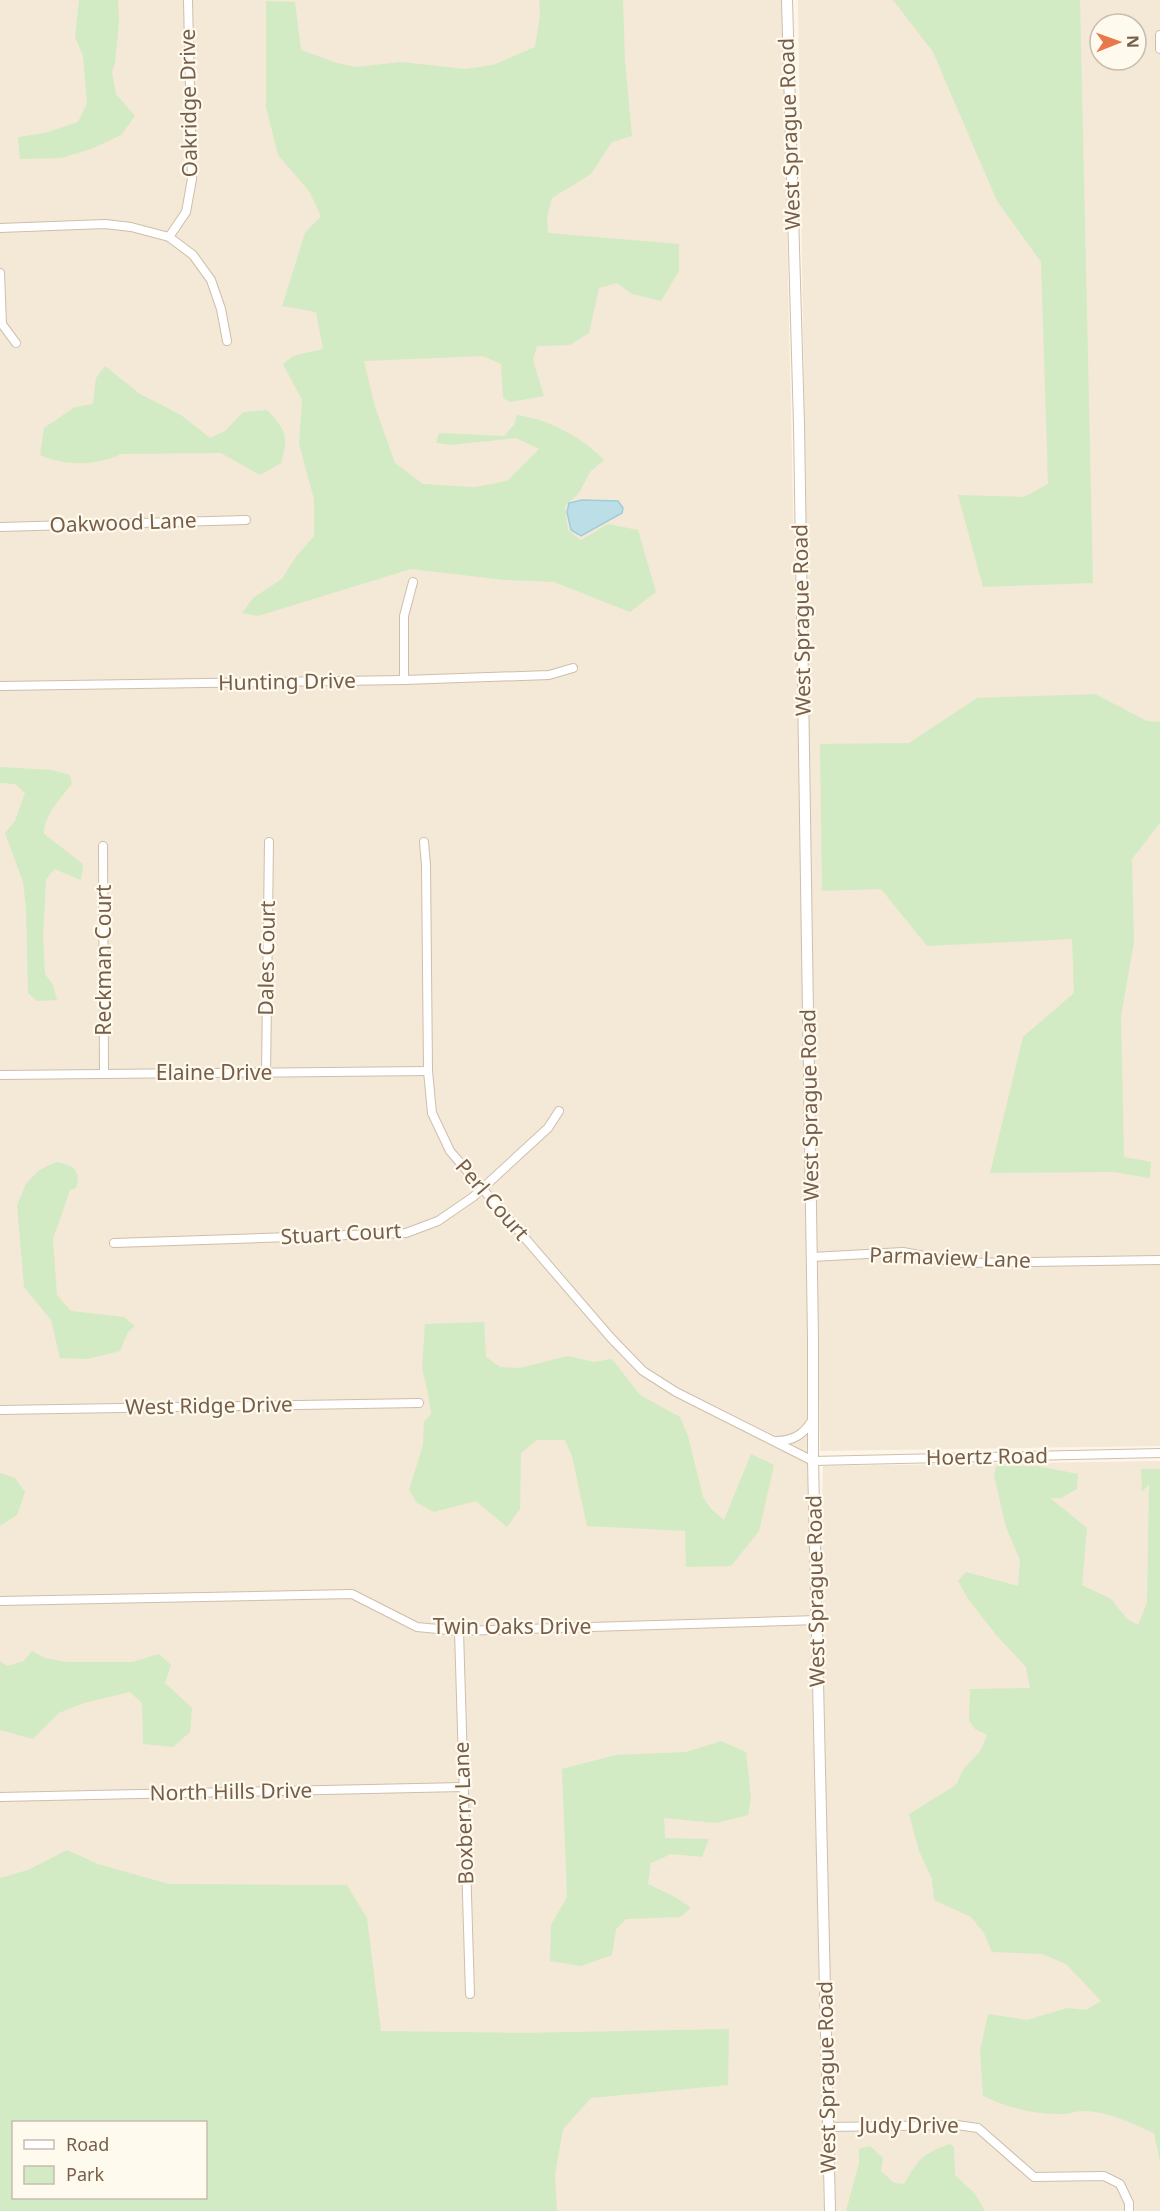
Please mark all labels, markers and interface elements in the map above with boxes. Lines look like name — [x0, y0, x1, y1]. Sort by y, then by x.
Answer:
north arrow — [1088, 12, 1148, 72]
street label: Oakridge Drive — [173, 29, 203, 178]
text: N — [1122, 35, 1144, 48]
street label: West Sprague Road — [772, 38, 806, 231]
street label: Oakwood Lane — [49, 505, 197, 539]
street label: West Sprague Road — [785, 524, 817, 716]
street label: Hunting Drive — [218, 666, 356, 696]
street label: Reckman Court — [89, 884, 117, 1036]
street label: Dales Court — [251, 900, 281, 1016]
street label: West Sprague Road — [793, 1009, 825, 1201]
street label: Elaine Drive — [156, 1058, 272, 1086]
street label: Perl Court — [450, 1153, 536, 1246]
street label: Stuart Court — [280, 1216, 402, 1250]
street label: Parmaview Lane — [869, 1240, 1031, 1274]
street label: West Ridge Drive — [125, 1390, 293, 1420]
street label: Hoertz Road — [926, 1441, 1048, 1471]
street label: West Sprague Road — [799, 1495, 831, 1687]
street label: Twin Oaks Drive — [433, 1612, 591, 1640]
street label: Boxberry Lane — [447, 1741, 479, 1885]
street label: North Hills Drive — [149, 1776, 313, 1806]
street label: West Sprague Road — [810, 1981, 842, 2173]
street label: Judy Drive — [857, 2111, 959, 2139]
legend — [12, 2121, 207, 2199]
text: Road — [66, 2132, 109, 2156]
text: Park — [66, 2162, 104, 2186]

